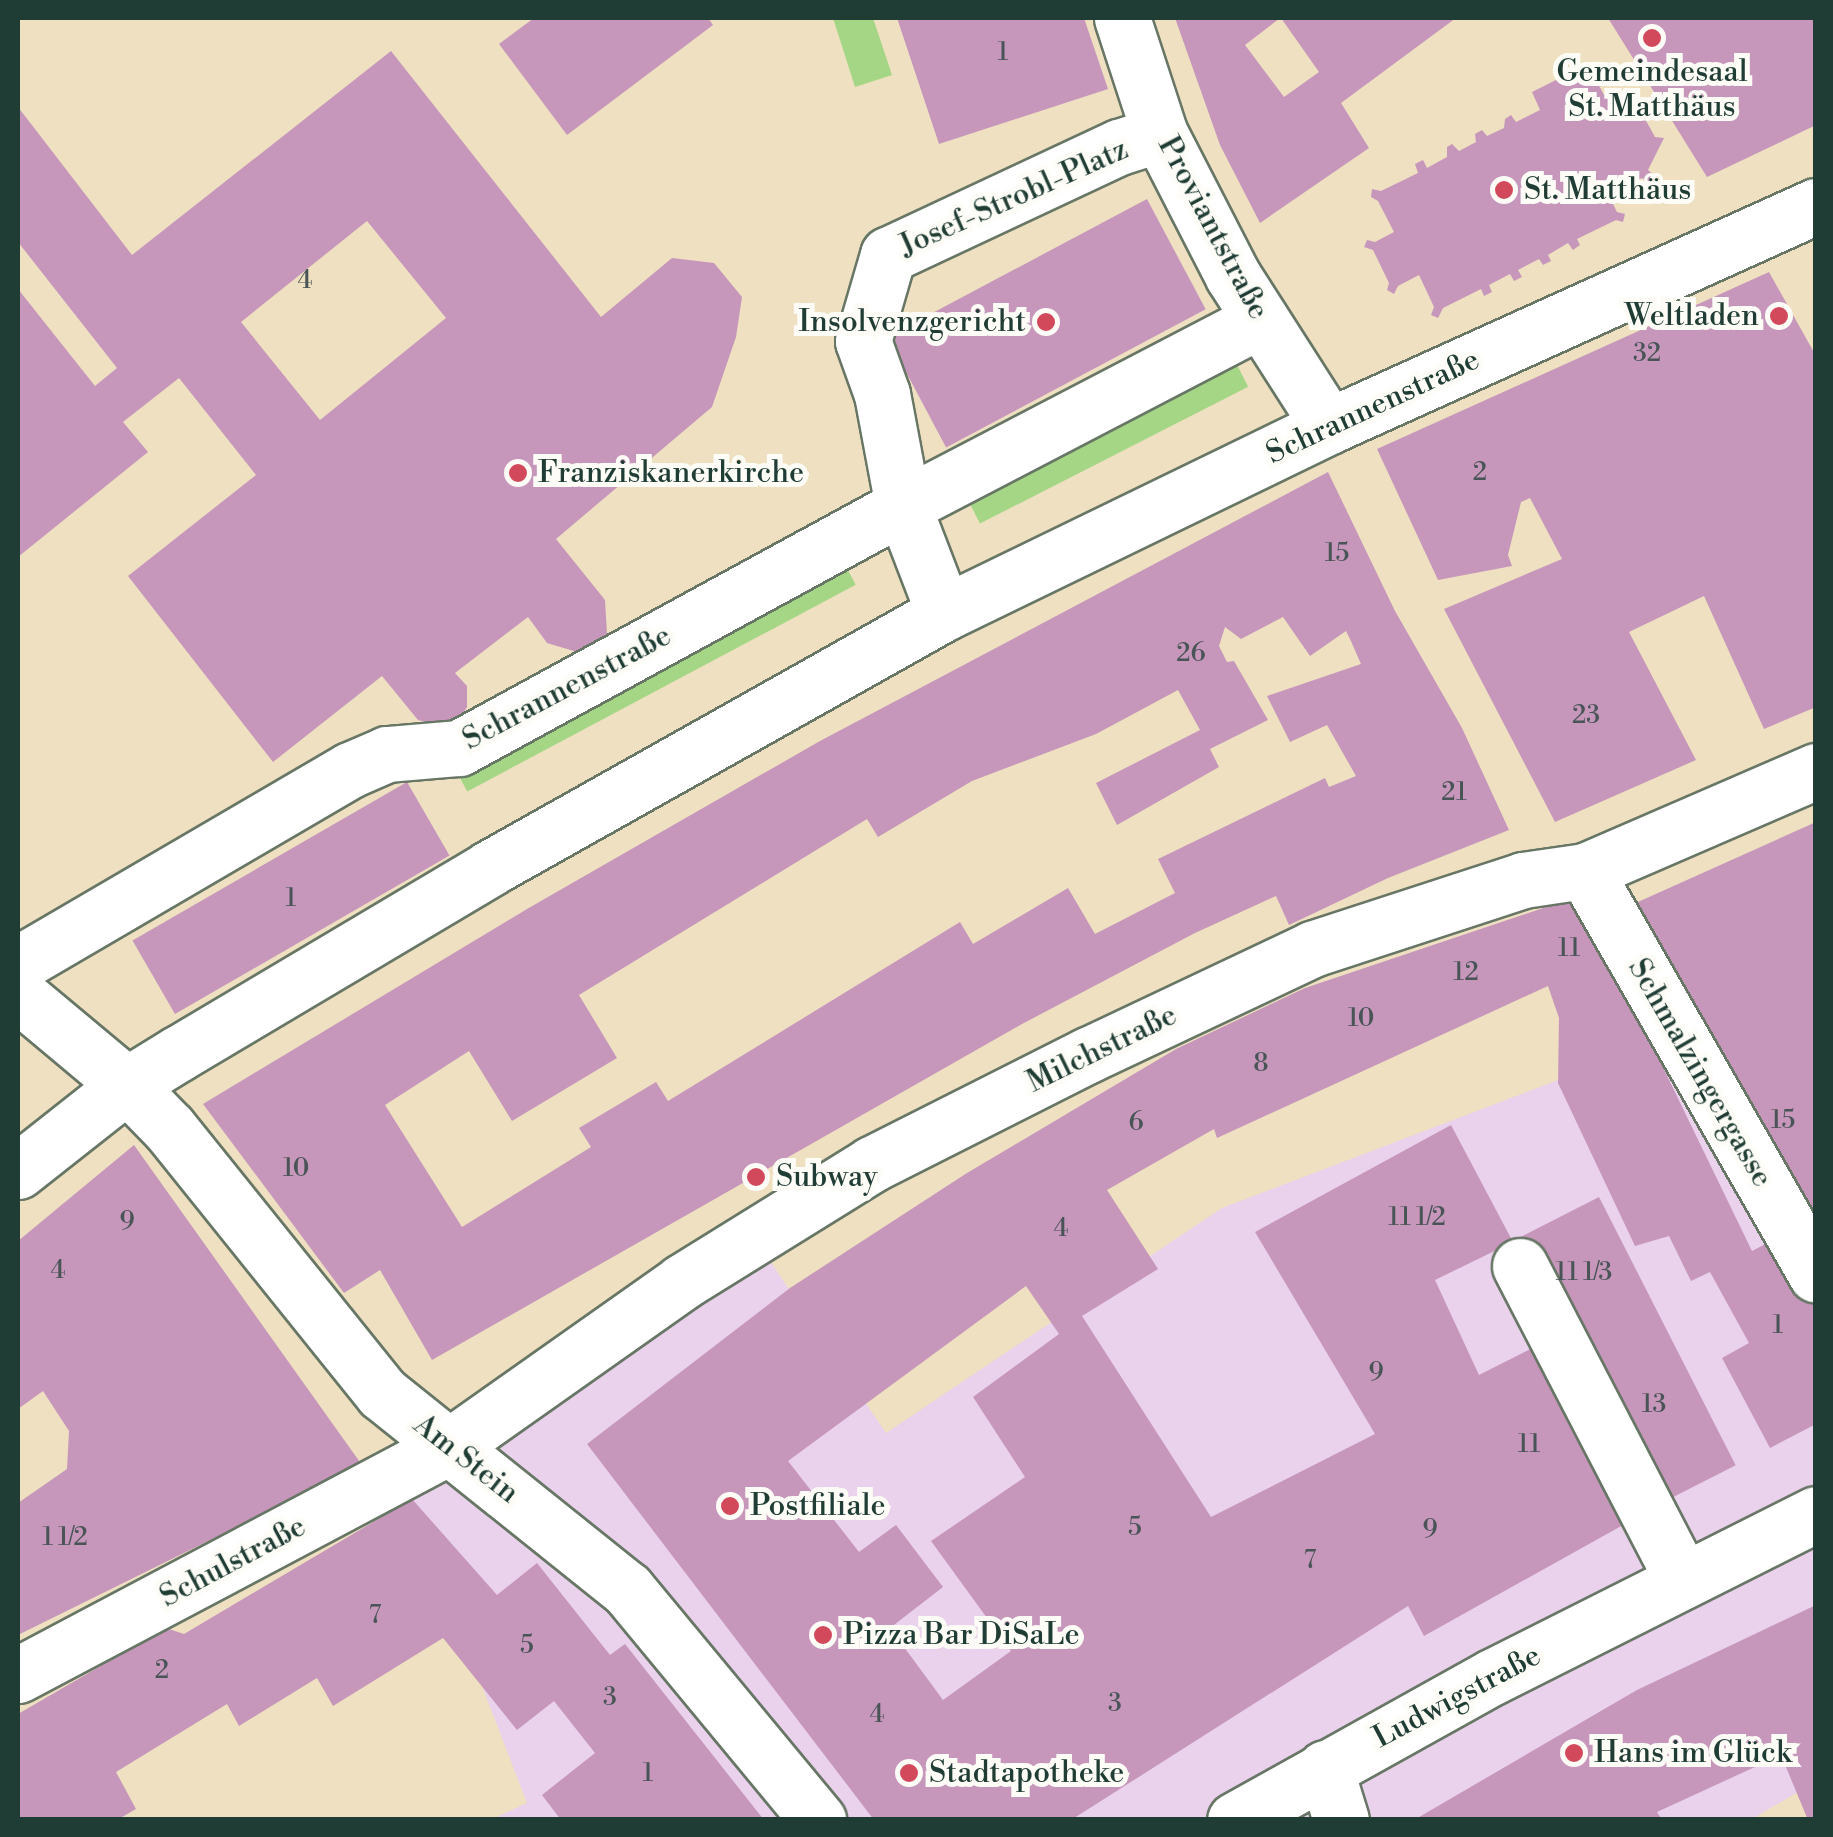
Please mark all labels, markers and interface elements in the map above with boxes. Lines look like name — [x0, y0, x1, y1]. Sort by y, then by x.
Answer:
marker: Gemeindesaal St. Matthäus — [1641, 27, 1663, 49]
house number: 1 — [998, 38, 1008, 68]
place label: Gemeindesaal St. Matthäus — [1556, 54, 1748, 124]
street label: Proviantstraße — [1150, 130, 1276, 326]
street label: Josef-Strobl-Platz — [894, 131, 1134, 265]
place label: St. Matthäus — [1524, 172, 1691, 208]
marker: St. Matthäus — [1493, 179, 1515, 201]
house number: 4 — [298, 266, 312, 296]
place label: Weltladen — [1625, 298, 1759, 334]
place label: Insolvenzgericht — [799, 304, 1026, 340]
marker: Weltladen — [1768, 305, 1790, 327]
marker: Insolvenzgericht — [1035, 311, 1057, 333]
house number: 32 — [1633, 339, 1661, 369]
street label: Schrannenstraße — [1261, 342, 1485, 472]
place label: Franziskanerkirche — [538, 455, 804, 491]
house number: 2 — [1473, 458, 1487, 488]
marker: Franziskanerkirche — [507, 462, 529, 484]
house number: 15 — [1325, 539, 1349, 569]
street label: Schrannenstraße — [457, 618, 677, 758]
house number: 26 — [1176, 639, 1206, 669]
house number: 23 — [1572, 701, 1600, 731]
house number: 21 — [1441, 778, 1467, 808]
house number: 1 — [286, 884, 296, 914]
house number: 11 — [1558, 934, 1580, 964]
street label: Schmalzingergasse — [1620, 952, 1780, 1194]
house number: 12 — [1453, 958, 1479, 988]
street label: Milchstraße — [1021, 997, 1183, 1101]
house number: 10 — [1348, 1004, 1374, 1034]
house number: 8 — [1253, 1049, 1269, 1079]
house number: 15 — [1771, 1106, 1795, 1136]
house number: 6 — [1128, 1108, 1144, 1138]
house number: 10 — [283, 1154, 309, 1184]
place label: Subway — [776, 1159, 878, 1195]
marker: Subway — [745, 1166, 767, 1188]
house number: 11 1/2 — [1388, 1203, 1446, 1233]
house number: 9 — [119, 1207, 135, 1237]
house number: 4 — [1054, 1214, 1068, 1244]
house number: 4 — [51, 1256, 65, 1286]
house number: 11 1/3 — [1556, 1258, 1612, 1288]
house number: 1 — [1773, 1311, 1783, 1341]
house number: 9 — [1368, 1358, 1384, 1388]
house number: 13 — [1642, 1390, 1666, 1420]
street label: Am Stein — [406, 1407, 526, 1511]
house number: 11 — [1518, 1430, 1540, 1460]
place label: Postfiliale — [750, 1488, 886, 1524]
marker: Postfiliale — [719, 1495, 741, 1517]
street label: Schulstraße — [154, 1509, 312, 1615]
house number: 5 — [1128, 1513, 1142, 1543]
house number: 9 — [1422, 1515, 1438, 1545]
house number: 1 1/2 — [42, 1523, 88, 1553]
house number: 7 — [1304, 1546, 1316, 1576]
house number: 7 — [369, 1601, 381, 1631]
place label: Pizza Bar DiSaLe — [843, 1617, 1080, 1653]
marker: Pizza Bar DiSaLe — [812, 1624, 834, 1646]
house number: 5 — [520, 1631, 534, 1661]
street label: Ludwigstraße — [1367, 1638, 1547, 1756]
house number: 2 — [155, 1656, 169, 1686]
house number: 3 — [603, 1683, 617, 1713]
house number: 3 — [1108, 1689, 1122, 1719]
house number: 4 — [870, 1700, 884, 1730]
place label: Hans im Glück — [1594, 1735, 1792, 1771]
marker: Hans im Glück — [1563, 1742, 1585, 1764]
place label: Stadtapotheke — [929, 1755, 1124, 1791]
house number: 1 — [643, 1759, 653, 1789]
marker: Stadtapotheke — [898, 1762, 920, 1784]

